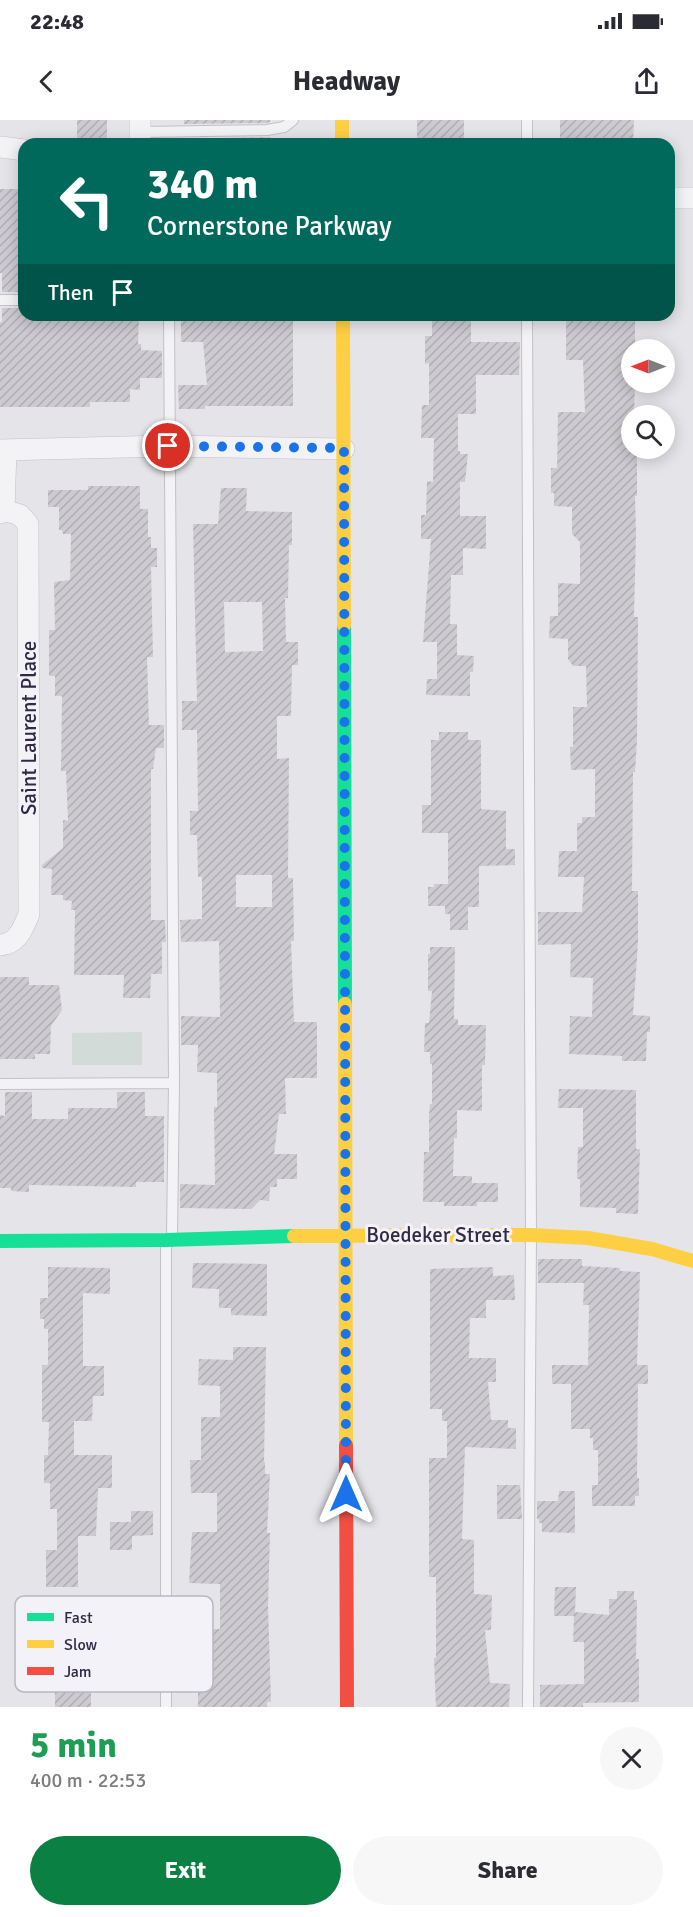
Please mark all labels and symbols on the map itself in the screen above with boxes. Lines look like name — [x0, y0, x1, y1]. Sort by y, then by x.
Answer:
north arrow — [621, 339, 675, 393]
pin — [142, 420, 193, 471]
street label: Saint Laurent Place — [16, 641, 42, 815]
street label: Boedeker Street — [366, 1222, 510, 1248]
position arrow — [314, 1462, 378, 1526]
legend — [15, 1596, 213, 1692]
text: Fast — [64, 1608, 93, 1628]
text: Slow — [64, 1635, 98, 1655]
text: Jam — [64, 1662, 92, 1682]

